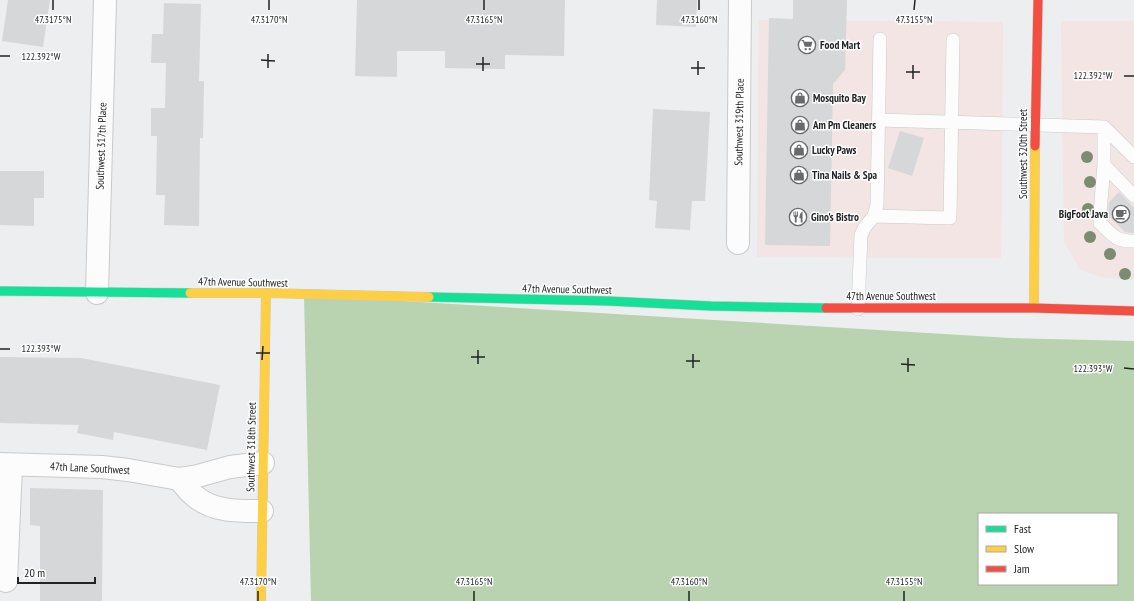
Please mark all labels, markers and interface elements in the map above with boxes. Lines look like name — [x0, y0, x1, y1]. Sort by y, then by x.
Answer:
text: 47.3175°N — [35, 13, 71, 26]
text: 47.3170°N — [251, 13, 287, 26]
text: 47.3165°N — [466, 13, 502, 26]
text: 47.3160°N — [681, 13, 717, 26]
text: 47.3155°N — [896, 13, 932, 26]
supermarket icon: Food Mart — [797, 35, 817, 55]
place label: Food Mart — [820, 38, 861, 52]
text: 122.392°W — [22, 50, 61, 63]
text: 122.392°W — [1074, 69, 1113, 82]
street label: Southwest 319th Place — [731, 78, 747, 166]
shop icon: Mosquito Bay — [790, 88, 810, 108]
place label: Mosquito Bay — [813, 91, 867, 105]
street label: Southwest 317th Place — [92, 102, 110, 190]
street label: Southwest 320th Street — [1016, 109, 1030, 199]
shop icon: Am Pm Cleaners — [790, 115, 810, 135]
place label: Am Pm Cleaners — [812, 118, 876, 132]
shop icon: Lucky Paws — [789, 140, 809, 160]
place label: Lucky Paws — [812, 143, 857, 157]
shop icon: Tina Nails & Spa — [789, 165, 809, 185]
place label: Tina Nails & Spa — [812, 168, 878, 182]
cafe icon: BigFoot Java — [1111, 204, 1131, 224]
restaurant icon: Gino's Bistro — [788, 207, 808, 227]
place label: BigFoot Java — [1059, 207, 1108, 221]
place label: Gino's Bistro — [811, 210, 859, 224]
street label: 47th Avenue Southwest — [198, 274, 288, 290]
street label: 47th Avenue Southwest — [522, 281, 612, 297]
street label: 47th Avenue Southwest — [846, 289, 936, 303]
text: 122.393°W — [22, 342, 61, 355]
text: 122.393°W — [1074, 362, 1113, 375]
street label: Southwest 318th Street — [243, 402, 259, 492]
street label: 47th Lane Southwest — [50, 459, 130, 477]
legend — [978, 513, 1118, 585]
text: Fast — [1014, 521, 1032, 536]
text: Slow — [1014, 541, 1035, 556]
scale bar — [18, 559, 95, 585]
text: Jam — [1013, 561, 1030, 576]
text: 20 m — [24, 565, 45, 580]
text: 47.3170°N — [240, 575, 276, 588]
text: 47.3165°N — [456, 575, 492, 588]
text: 47.3160°N — [671, 575, 707, 588]
text: 47.3155°N — [886, 575, 922, 588]

